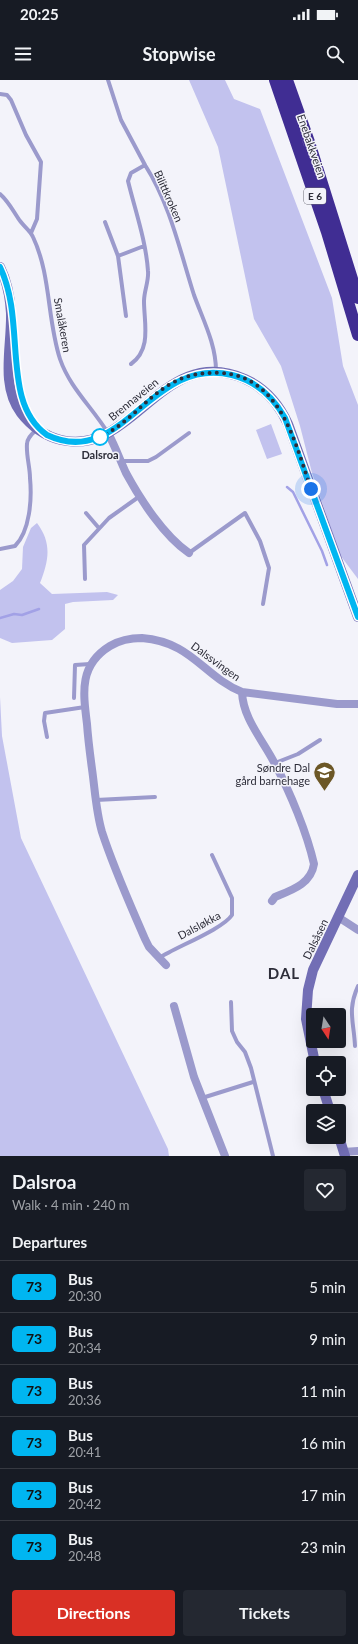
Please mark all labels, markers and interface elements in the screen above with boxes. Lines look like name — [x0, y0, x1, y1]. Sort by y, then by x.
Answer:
text: 20:25 — [20, 5, 59, 23]
icon: menu — [12, 43, 34, 65]
text: Stopwise — [142, 43, 216, 65]
icon: search — [324, 43, 346, 65]
street label: Enebakkveien — [295, 112, 329, 180]
street label: Bilittkroken — [152, 168, 186, 224]
road number: E 6 — [304, 188, 326, 204]
street label: Smalåkeren — [52, 297, 74, 353]
street label: Brennaveien — [106, 375, 160, 423]
marker: Dalsroa — [91, 428, 109, 446]
place label: Dalsroa — [81, 448, 119, 461]
your location — [301, 479, 321, 499]
street label: Dalssvingen — [189, 639, 243, 683]
school or university icon: Søndre Dal gård barnehage — [312, 760, 338, 793]
place label: Søndre Dal gård barnehage — [235, 761, 310, 787]
street label: Dalsløkka — [175, 908, 223, 942]
street label: Dalsåsen — [300, 917, 330, 961]
district label: DAL — [268, 964, 300, 982]
north arrow — [306, 1008, 346, 1048]
map controls — [306, 1008, 346, 1144]
button: locate — [306, 1056, 346, 1096]
button: layers — [306, 1104, 346, 1144]
button: heart — [304, 1169, 346, 1211]
text: Dalsroa — [12, 1170, 76, 1193]
text: Walk · 4 min · 240 m — [12, 1197, 130, 1213]
text: Departures — [12, 1233, 87, 1251]
text: Bus — [68, 1270, 93, 1288]
text: 73 — [26, 1278, 42, 1295]
text: 5 min — [309, 1278, 346, 1296]
text: 20:30 — [68, 1288, 101, 1304]
text: Bus — [68, 1322, 93, 1340]
text: 73 — [26, 1330, 42, 1347]
text: 9 min — [309, 1330, 346, 1348]
text: 20:34 — [68, 1340, 101, 1356]
text: Bus — [68, 1374, 93, 1392]
text: 73 — [26, 1382, 42, 1399]
text: 11 min — [300, 1382, 346, 1400]
text: 20:36 — [68, 1392, 101, 1408]
text: Bus — [68, 1426, 93, 1444]
text: 73 — [26, 1434, 42, 1451]
text: 16 min — [300, 1434, 346, 1452]
text: 20:41 — [68, 1444, 101, 1460]
text: Bus — [68, 1478, 93, 1496]
text: 73 — [26, 1486, 42, 1503]
text: 17 min — [300, 1486, 346, 1504]
text: 20:42 — [68, 1496, 101, 1512]
text: Bus — [68, 1530, 93, 1548]
text: 73 — [26, 1538, 42, 1555]
text: 23 min — [300, 1538, 346, 1556]
text: 20:48 — [68, 1548, 101, 1564]
button: Directions — [12, 1590, 175, 1636]
button: Tickets — [183, 1590, 346, 1636]

